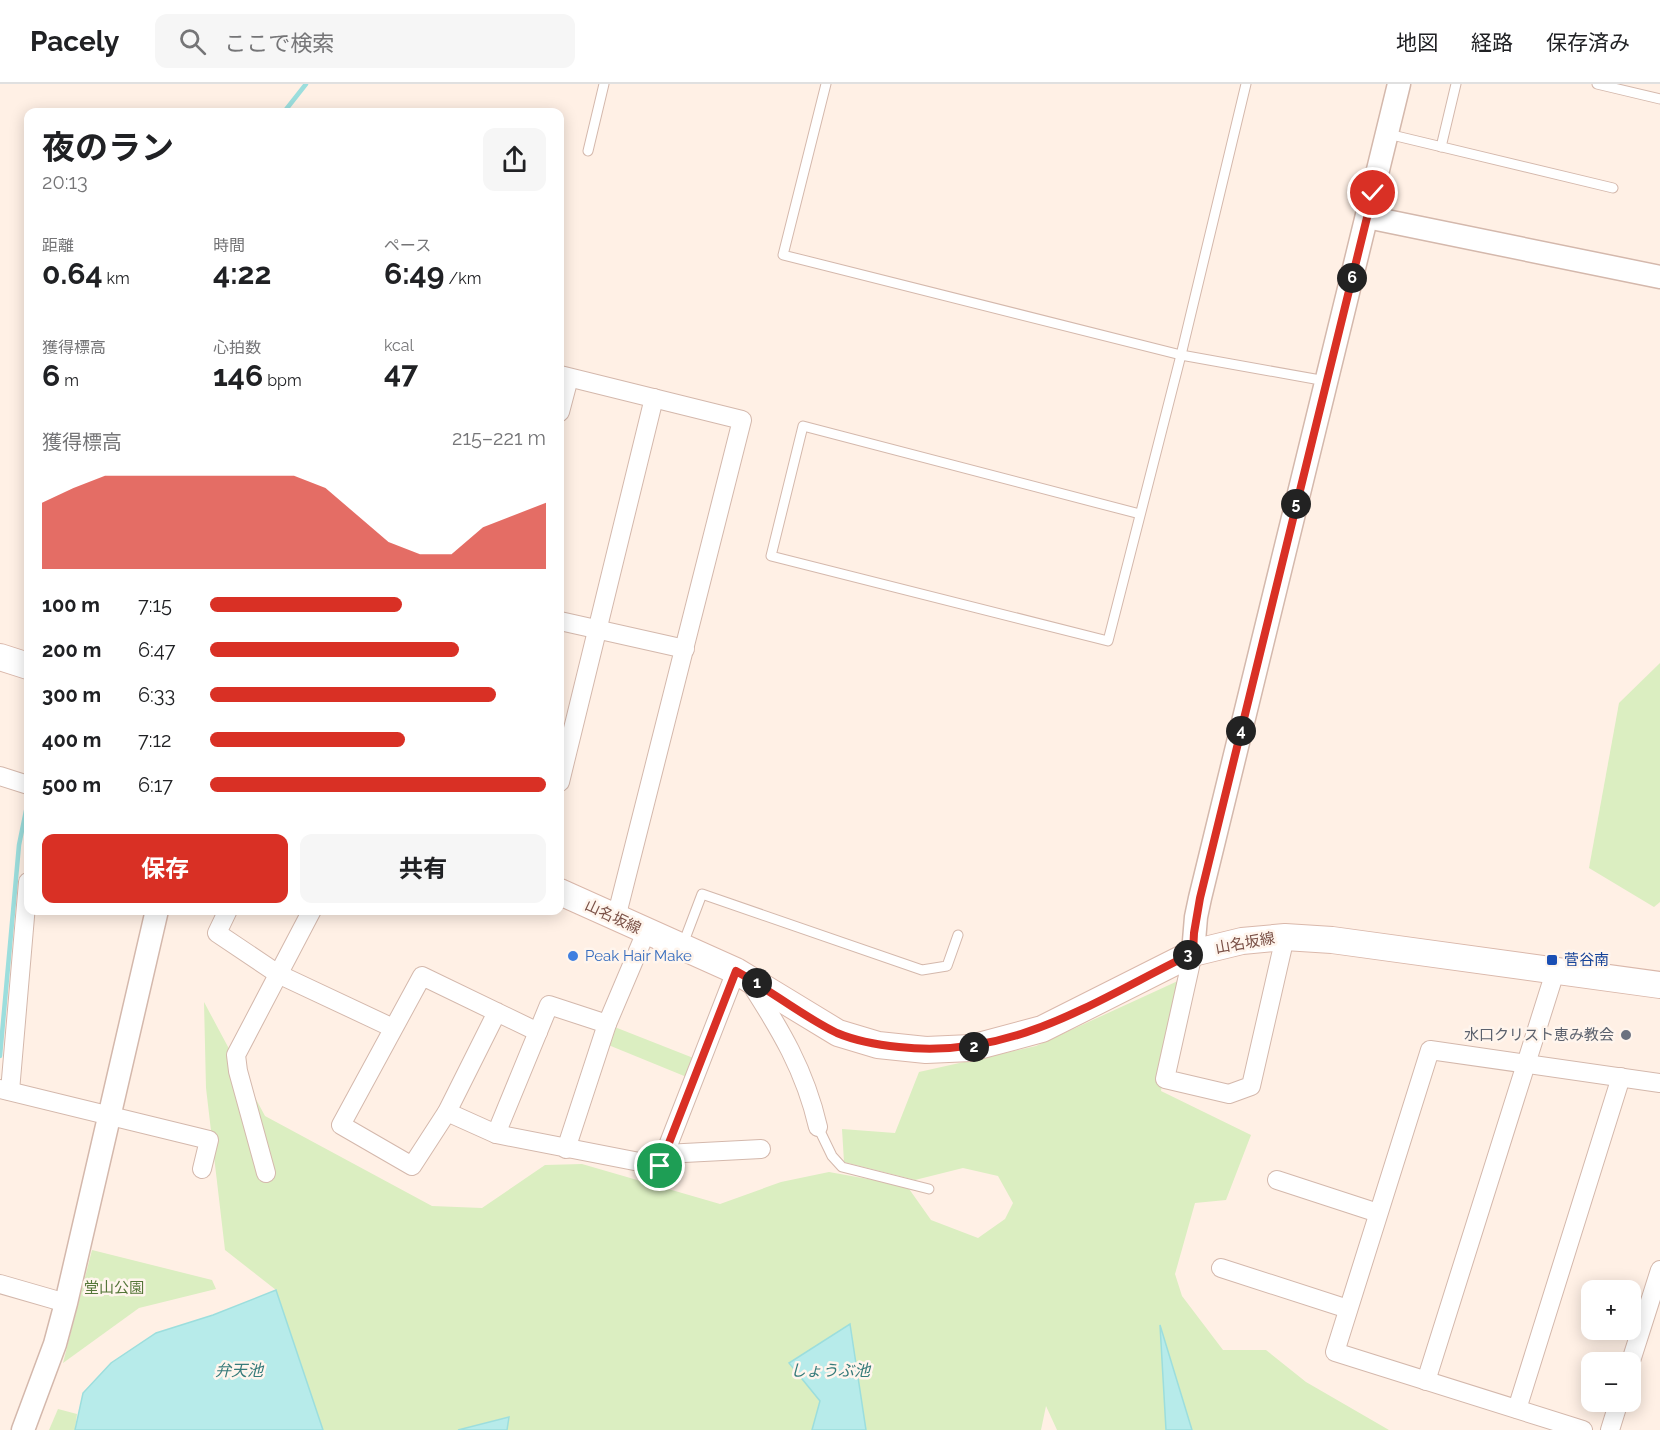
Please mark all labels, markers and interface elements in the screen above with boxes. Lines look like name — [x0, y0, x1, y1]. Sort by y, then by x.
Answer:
search box — [155, 14, 575, 68]
text: Pacely — [30, 25, 119, 58]
icon: search — [176, 25, 209, 58]
text: ここで検索 — [224, 30, 334, 56]
text: 地図 — [1396, 30, 1438, 55]
text: 経路 — [1471, 30, 1513, 55]
text: 保存済み — [1546, 30, 1630, 55]
text: 夜のラン — [42, 128, 174, 167]
button: share — [483, 128, 546, 191]
pin — [1347, 167, 1398, 218]
text: 20:13 — [42, 170, 88, 194]
icon: check — [1356, 176, 1389, 209]
text: 距離 — [42, 236, 74, 255]
text: 時間 — [213, 236, 245, 255]
text: ペース — [384, 236, 431, 255]
text: 0.64 — [42, 256, 103, 291]
text: 4:22 — [213, 256, 271, 291]
text: 6:49 — [384, 256, 444, 291]
pin: 6 — [1337, 263, 1367, 293]
text: 6 — [1347, 268, 1357, 287]
text: km — [103, 269, 130, 288]
text: /km — [444, 269, 481, 288]
text: kcal — [384, 336, 414, 355]
text: 獲得標高 — [42, 338, 106, 357]
text: 心拍数 — [213, 338, 261, 357]
text: 47 — [384, 355, 418, 390]
text: 6 — [42, 358, 60, 393]
text: 146 — [213, 358, 263, 393]
text: m — [60, 371, 79, 390]
text: bpm — [263, 371, 302, 390]
text: 215–221 m — [452, 426, 546, 450]
text: 獲得標高 — [42, 430, 122, 454]
pin: 5 — [1281, 489, 1311, 519]
text: 5 — [1292, 494, 1300, 513]
text: 100 m — [42, 593, 100, 617]
text: 7:15 — [138, 593, 172, 617]
text: 200 m — [42, 638, 101, 662]
text: 6:47 — [138, 638, 175, 662]
text: 300 m — [42, 683, 101, 707]
text: 6:33 — [138, 683, 175, 707]
pin: 4 — [1226, 716, 1256, 746]
text: 4 — [1236, 721, 1246, 740]
text: 400 m — [42, 728, 101, 752]
text: 7:12 — [138, 728, 171, 752]
text: 500 m — [42, 773, 101, 797]
text: 6:17 — [138, 773, 173, 797]
button: 保存 — [42, 834, 288, 903]
button: 共有 — [300, 834, 546, 903]
street label: 山名坂線 — [582, 896, 644, 938]
street label: 山名坂線 — [1214, 929, 1276, 957]
pin: 3 — [1173, 940, 1203, 970]
text: 3 — [1184, 945, 1192, 964]
place label: Peak Hair Make — [585, 947, 692, 965]
marker: Peak Hair Make — [566, 949, 580, 963]
place label: 菅谷南 — [1564, 951, 1609, 969]
marker: 菅谷南 — [1545, 953, 1559, 967]
pin: 1 — [742, 968, 772, 998]
text: 1 — [753, 973, 761, 992]
place label: 水口クリスト恵み教会 — [1464, 1026, 1614, 1044]
marker: 水口クリスト恵み教会 — [1619, 1028, 1633, 1042]
pin: 2 — [959, 1032, 989, 1062]
text: 2 — [969, 1037, 979, 1056]
pin — [634, 1140, 685, 1191]
icon: arrive — [643, 1149, 676, 1182]
park label: 堂山公園 — [84, 1279, 144, 1297]
map controls — [1581, 1280, 1641, 1412]
button: + — [1581, 1280, 1641, 1340]
button: − — [1581, 1352, 1641, 1412]
water label: 弁天池 — [215, 1361, 265, 1380]
water label: しょうぶ池 — [790, 1361, 872, 1380]

